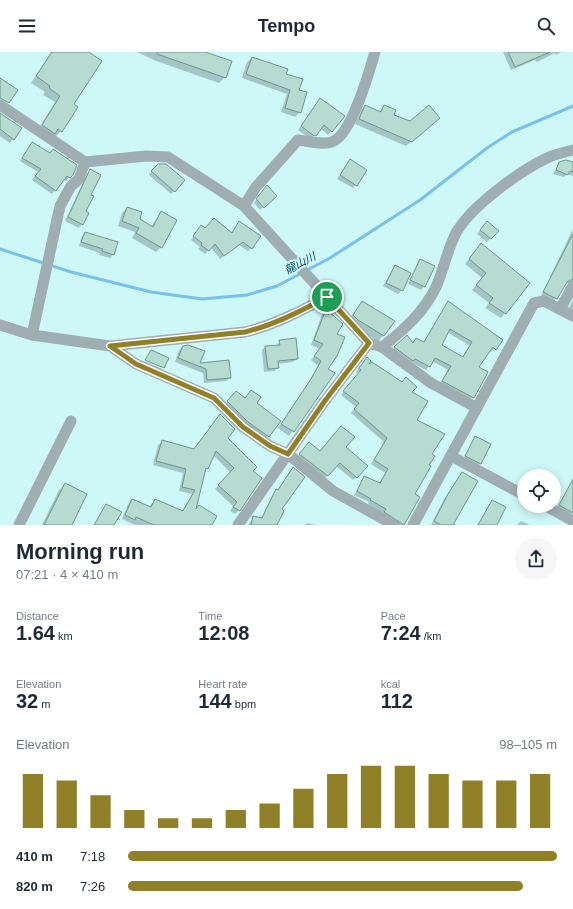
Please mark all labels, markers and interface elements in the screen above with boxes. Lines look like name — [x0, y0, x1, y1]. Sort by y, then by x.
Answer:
icon: menu — [16, 15, 38, 37]
icon: search — [535, 15, 557, 37]
text: Tempo — [258, 16, 315, 36]
water label: 龍山川 — [283, 249, 318, 276]
pin — [310, 280, 344, 314]
icon: arrive — [316, 286, 338, 308]
map controls — [517, 469, 561, 513]
button: locate — [517, 469, 561, 513]
button: share — [515, 538, 557, 580]
text: Morning run — [16, 539, 144, 564]
text: 07:21 · 4 × 410 m — [16, 567, 118, 582]
text: Distance — [16, 610, 59, 622]
text: Time — [198, 610, 222, 622]
text: Pace — [381, 610, 406, 622]
text: 1.64 — [16, 622, 55, 644]
text: 12:08 — [198, 622, 249, 644]
text: 7:24 — [381, 622, 421, 644]
text: km — [55, 630, 73, 642]
text: /km — [421, 630, 441, 642]
text: Elevation — [16, 678, 61, 690]
text: Heart rate — [198, 678, 247, 690]
text: kcal — [381, 678, 400, 690]
text: 32 — [16, 690, 38, 712]
text: 144 — [198, 690, 232, 712]
text: 112 — [381, 690, 413, 712]
text: m — [38, 698, 50, 710]
text: bpm — [232, 698, 256, 710]
text: Elevation — [16, 737, 69, 752]
text: 98–105 m — [499, 737, 557, 752]
text: 410 m — [16, 849, 53, 864]
text: 7:18 — [80, 849, 105, 864]
text: 820 m — [16, 879, 53, 894]
text: 7:26 — [80, 879, 105, 894]

